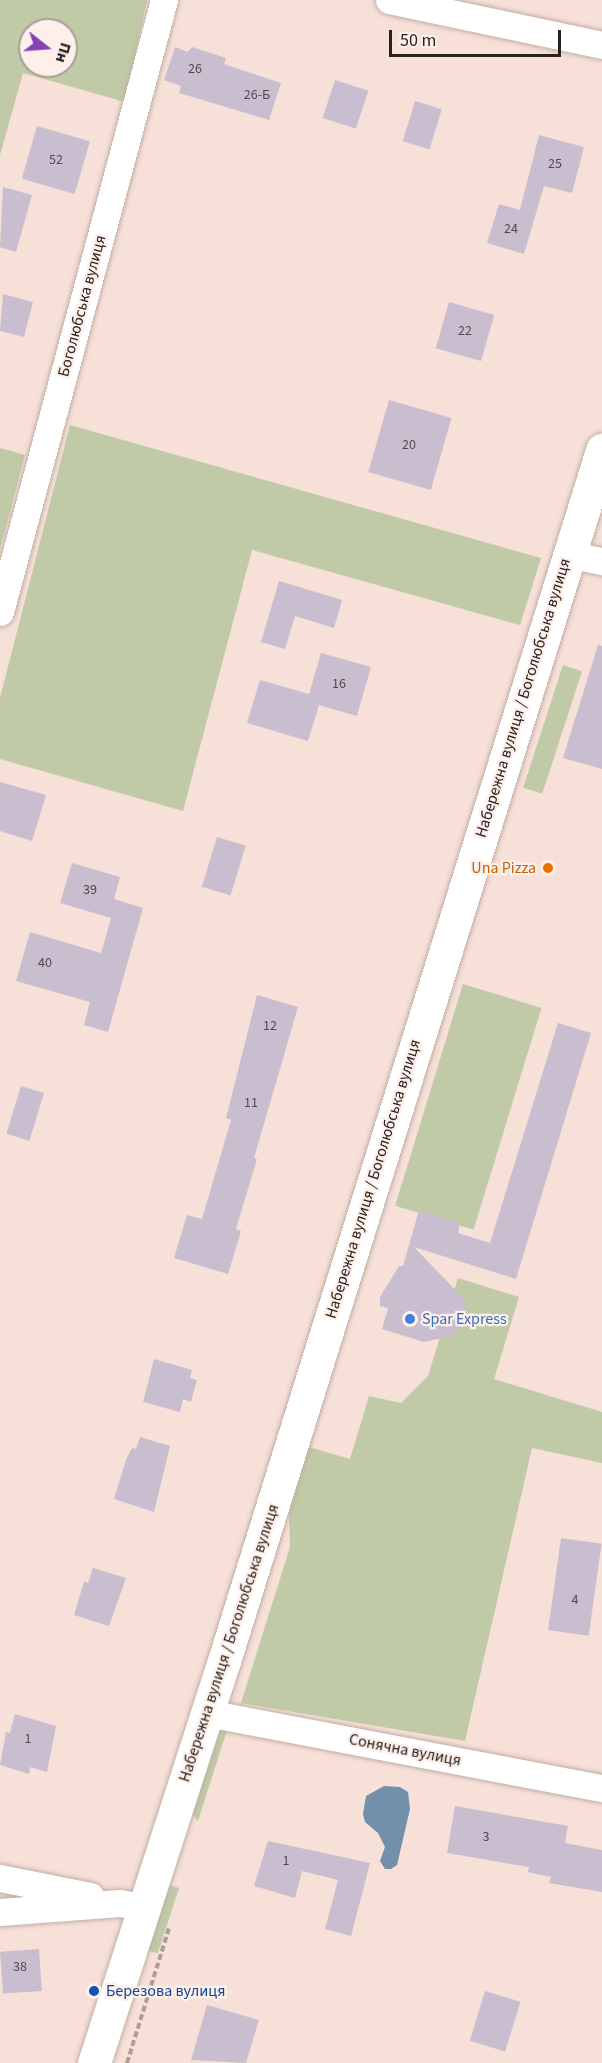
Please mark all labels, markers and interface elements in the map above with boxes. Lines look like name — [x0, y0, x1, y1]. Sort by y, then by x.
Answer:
north arrow — [18, 18, 78, 78]
scale bar — [392, 18, 564, 56]
text: 50 m — [400, 28, 436, 53]
text: Пн — [50, 40, 77, 65]
house number: 26 — [188, 61, 202, 77]
house number: 26-Б — [244, 87, 270, 103]
house number: 52 — [49, 152, 63, 168]
house number: 25 — [548, 156, 562, 172]
house number: 24 — [504, 221, 518, 237]
street label: Боголюбська вулиця — [54, 233, 110, 379]
house number: 22 — [458, 323, 472, 339]
house number: 20 — [402, 437, 416, 453]
street label: Набережна вулиця / Боголюбська вулиця — [471, 556, 575, 840]
house number: 16 — [332, 676, 346, 692]
place label: Una Pizza — [471, 858, 536, 878]
marker: Una Pizza — [541, 861, 555, 875]
house number: 39 — [83, 882, 97, 898]
house number: 40 — [38, 955, 52, 971]
house number: 12 — [263, 1018, 277, 1034]
street label: Набережна вулиця / Боголюбська вулиця — [321, 1037, 425, 1321]
house number: 11 — [244, 1095, 258, 1111]
place label: Spar Express — [422, 1309, 507, 1329]
marker: Spar Express — [403, 1312, 417, 1326]
street label: Набережна вулиця / Боголюбська вулиця — [175, 1502, 283, 1784]
house number: 4 — [572, 1592, 578, 1608]
street label: Сонячна вулиця — [347, 1730, 463, 1770]
house number: 1 — [25, 1731, 31, 1747]
house number: 3 — [483, 1829, 489, 1845]
house number: 1 — [283, 1853, 289, 1869]
house number: 38 — [13, 1959, 27, 1975]
place label: Березова вулиця — [106, 1981, 226, 2001]
marker: Березова вулиця — [87, 1984, 101, 1998]

